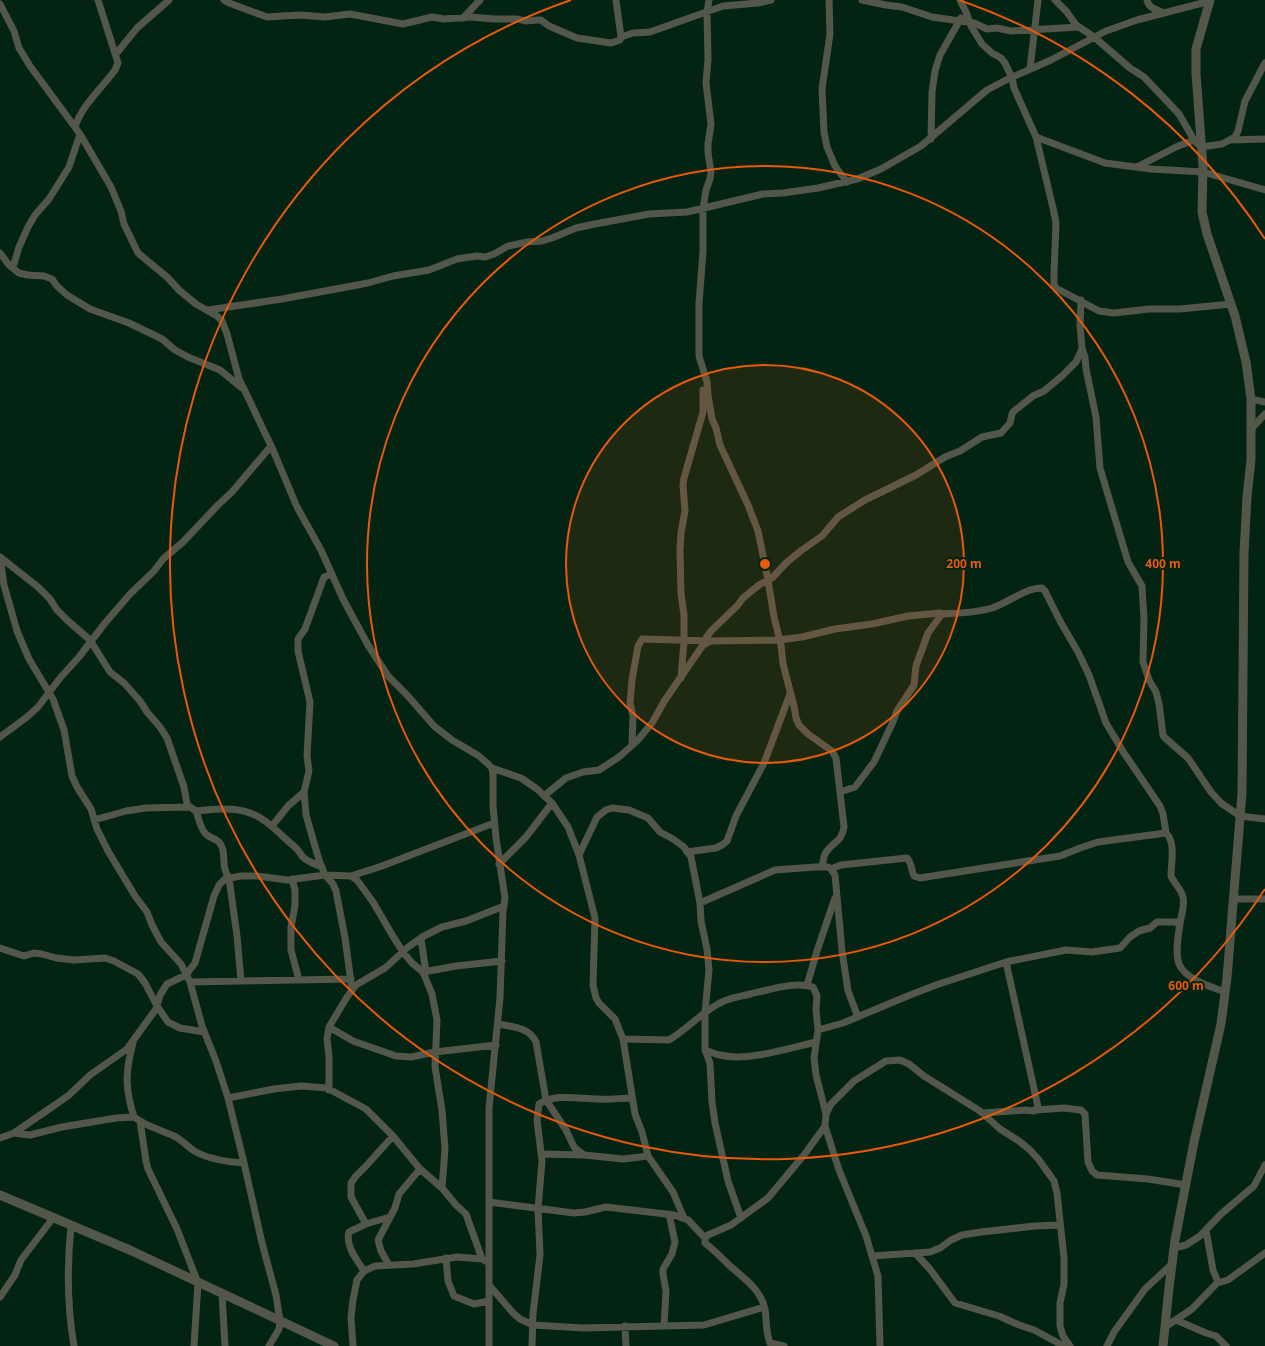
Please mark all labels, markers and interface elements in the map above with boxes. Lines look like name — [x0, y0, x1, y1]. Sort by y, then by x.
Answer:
text: 200 m — [946, 555, 982, 572]
text: 400 m — [1145, 555, 1181, 572]
centre of rings — [758, 557, 772, 571]
text: 600 m — [1168, 977, 1204, 994]

